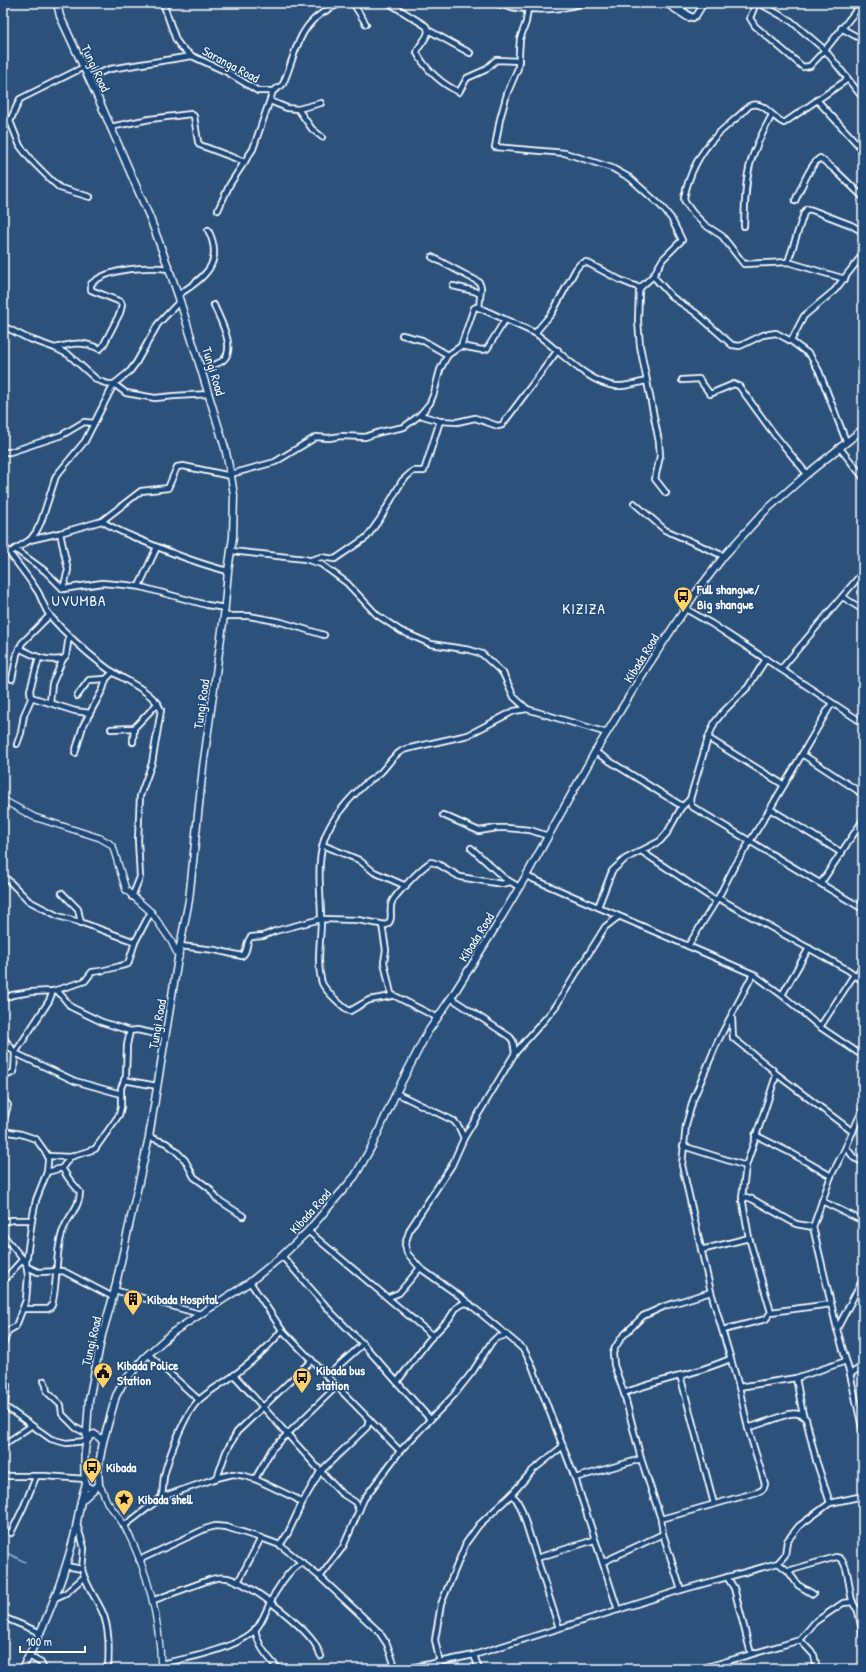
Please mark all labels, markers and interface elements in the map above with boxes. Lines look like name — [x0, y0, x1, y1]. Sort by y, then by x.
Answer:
street label: Tungi Road — [77, 41, 115, 95]
street label: Saranga Road — [199, 41, 263, 87]
street label: Tungi Road — [198, 344, 230, 398]
place label: Full shangwe/ Big shangwe — [696, 580, 760, 614]
bus stop icon: Full shangwe/ Big shangwe — [672, 585, 694, 613]
district label: UVUMBA — [52, 590, 106, 611]
district label: KIZIZA — [562, 598, 606, 619]
street label: Kibada Road — [619, 630, 663, 686]
street label: Tungi Road — [189, 678, 213, 730]
street label: Kibada Road — [454, 909, 498, 965]
street label: Tungi Road — [144, 998, 170, 1050]
street label: Kibada Road — [285, 1185, 335, 1237]
building icon: Kibada Hospital — [122, 1288, 144, 1316]
place label: Kibada Hospital — [147, 1290, 219, 1309]
street label: Tungi Road — [77, 1315, 105, 1367]
place label: Kibada Police Station — [117, 1356, 179, 1389]
public building icon: Kibada Police Station — [92, 1361, 114, 1389]
place label: Kibada bus station — [316, 1361, 365, 1394]
bus stop icon: Kibada bus station — [291, 1366, 313, 1394]
bus stop icon: Kibada — [81, 1456, 103, 1484]
place label: Kibada — [106, 1458, 137, 1476]
place icon: Kibada shell — [113, 1488, 135, 1516]
place label: Kibada shell — [138, 1490, 193, 1508]
scale bar — [20, 1628, 85, 1654]
text: 100 m — [26, 1633, 52, 1650]

